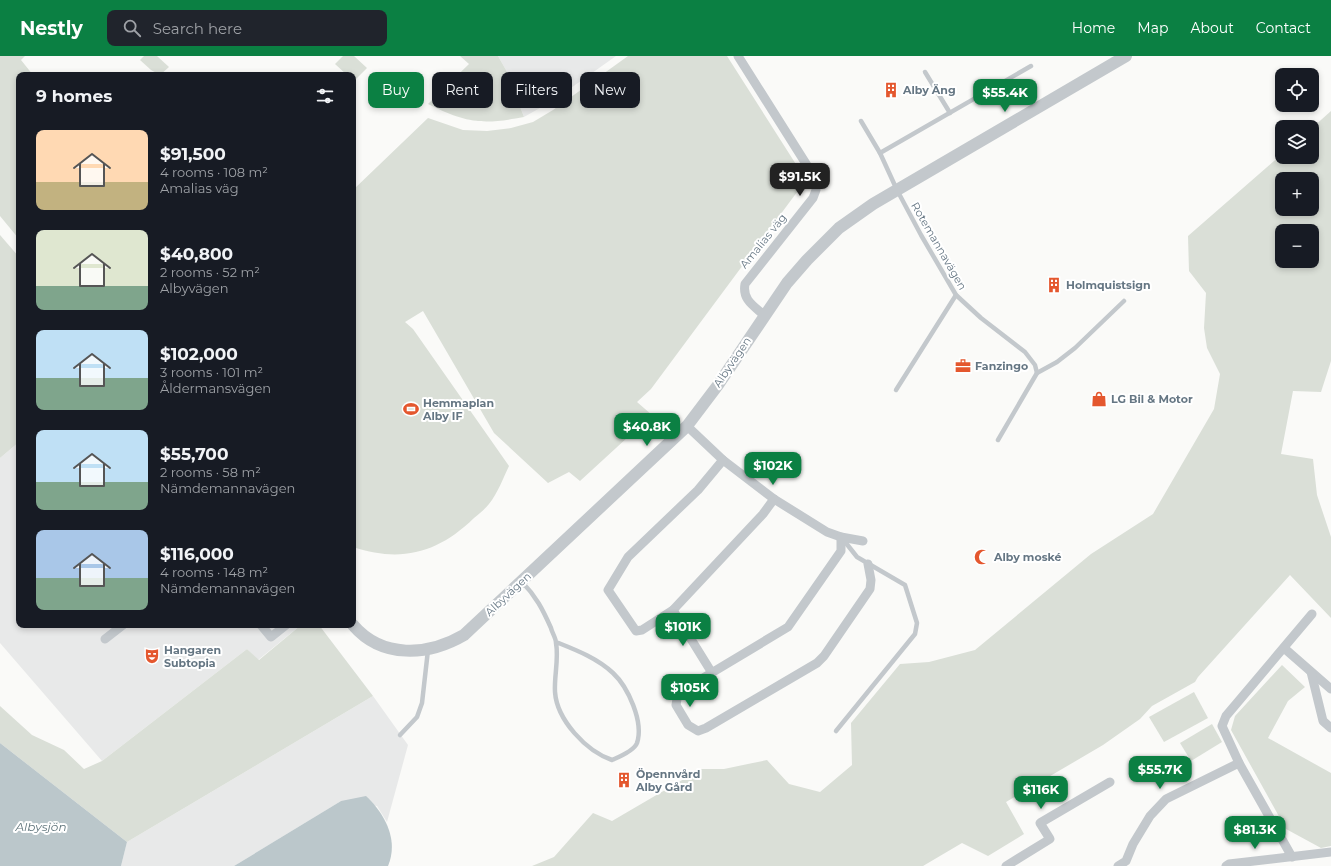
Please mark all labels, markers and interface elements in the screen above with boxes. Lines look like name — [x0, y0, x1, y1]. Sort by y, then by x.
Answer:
search box — [107, 10, 387, 46]
text: Nestly — [20, 17, 83, 40]
icon: search — [121, 17, 143, 39]
text: Search here — [153, 19, 242, 38]
text: Home — [1072, 19, 1115, 37]
text: Map — [1137, 19, 1168, 37]
text: About — [1190, 19, 1234, 37]
text: Contact — [1256, 19, 1311, 37]
map controls — [1275, 68, 1319, 268]
button: locate — [1275, 68, 1319, 112]
chip: Buy — [368, 72, 424, 108]
chip: Rent — [432, 72, 493, 108]
chip: Filters — [501, 72, 572, 108]
chip: New — [580, 72, 640, 108]
pin: $55.4K — [972, 79, 1038, 113]
building icon: Alby Äng — [882, 81, 900, 99]
place label: Alby Äng — [902, 83, 956, 97]
text: $55.4K — [982, 84, 1028, 100]
icon: filters — [314, 85, 336, 107]
text: 9 homes — [36, 86, 112, 106]
button: layers — [1275, 120, 1319, 164]
text: $91,500 — [160, 144, 226, 164]
icon: home — [68, 146, 116, 194]
pin: $91.5K — [767, 163, 833, 197]
text: 4 rooms · 108 m² — [160, 164, 268, 180]
text: $91.5K — [779, 168, 821, 184]
button: + — [1275, 172, 1319, 216]
text: Amalias väg — [160, 180, 239, 196]
street label: Rotemannavägen — [908, 200, 970, 292]
street label: Amalias väg — [737, 211, 789, 271]
button: − — [1275, 224, 1319, 268]
text: $40,800 — [160, 244, 233, 264]
icon: home — [68, 246, 116, 294]
text: 2 rooms · 52 m² — [160, 264, 260, 280]
building icon: Holmquistsign — [1045, 276, 1063, 294]
place label: Holmquistsign — [1066, 278, 1151, 292]
text: Albyvägen — [160, 280, 228, 296]
street label: Albyvägen — [710, 334, 754, 390]
text: $102,000 — [160, 344, 238, 364]
icon: home — [68, 346, 116, 394]
office icon: Fanzingo — [954, 357, 972, 375]
place label: Fanzingo — [975, 359, 1028, 373]
text: 3 rooms · 101 m² — [160, 364, 263, 380]
text: Åldermansvägen — [160, 380, 271, 396]
shop icon: LG Bil & Motor — [1090, 390, 1108, 408]
place label: LG Bil & Motor — [1111, 392, 1193, 406]
place label: Hemmaplan Alby IF — [422, 396, 494, 423]
sports icon: Hemmaplan Alby IF — [402, 400, 420, 418]
pin: $40.8K — [614, 413, 680, 447]
text: $40.8K — [623, 418, 671, 434]
text: $55,700 — [160, 444, 228, 464]
icon: home — [68, 446, 116, 494]
pin: $102K — [745, 452, 801, 486]
text: $102K — [753, 457, 793, 473]
text: 2 rooms · 58 m² — [160, 464, 261, 480]
text: Nämdemannavägen — [160, 480, 295, 496]
text: $116,000 — [160, 544, 234, 564]
icon: home — [68, 546, 116, 594]
mosque icon: Alby moské — [973, 548, 991, 566]
place label: Alby moské — [993, 550, 1061, 564]
text: 4 rooms · 148 m² — [160, 564, 268, 580]
street label: Albyvägen — [482, 569, 534, 619]
text: Nämdemannavägen — [160, 580, 295, 596]
pin: $101K — [655, 613, 711, 647]
text: $101K — [665, 618, 701, 634]
place label: Hangaren Subtopia — [164, 643, 221, 670]
theatre icon: Hangaren Subtopia — [143, 647, 161, 665]
pin: $105K — [662, 674, 718, 708]
text: $105K — [670, 679, 710, 695]
pin: $55.7K — [1127, 756, 1193, 790]
text: $55.7K — [1138, 761, 1182, 777]
place label: Öpennvård Alby Gård — [635, 767, 700, 794]
building icon: Öpennvård Alby Gård — [615, 771, 633, 789]
pin: $116K — [1013, 776, 1069, 810]
text: $116K — [1023, 781, 1059, 797]
pin: $81.3K — [1222, 816, 1288, 850]
water label: Albysjön — [14, 819, 67, 834]
text: $81.3K — [1234, 821, 1276, 837]

